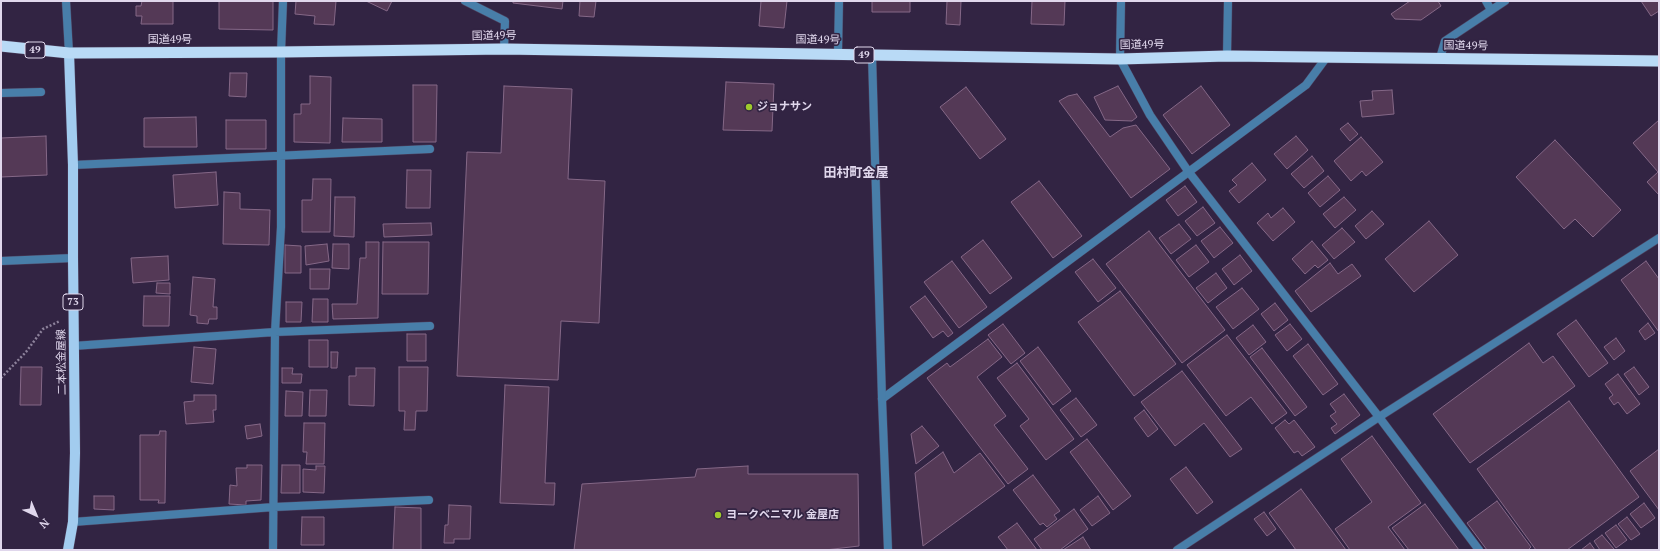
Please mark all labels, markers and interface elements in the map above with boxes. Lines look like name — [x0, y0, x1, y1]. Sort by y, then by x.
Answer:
street label: 国道49号 — [472, 29, 516, 43]
street label: 国道49号 — [148, 33, 192, 47]
street label: 国道49号 — [796, 33, 840, 47]
street label: 国道49号 — [1120, 38, 1164, 52]
street label: 国道49号 — [1444, 39, 1488, 53]
road number: 49 — [25, 42, 45, 58]
road number: 49 — [854, 47, 874, 63]
place label: ジョナサン — [757, 100, 812, 114]
marker: ジョナサン — [744, 102, 754, 112]
district label: 田村町金屋 — [824, 165, 888, 181]
road number: 73 — [63, 294, 83, 310]
street label: 二本松金屋線 — [55, 329, 69, 395]
north arrow — [16, 495, 56, 535]
place label: ヨークベニマル 金屋店 — [726, 508, 839, 522]
marker: ヨークベニマル 金屋店 — [713, 510, 723, 520]
text: N — [36, 516, 52, 532]

